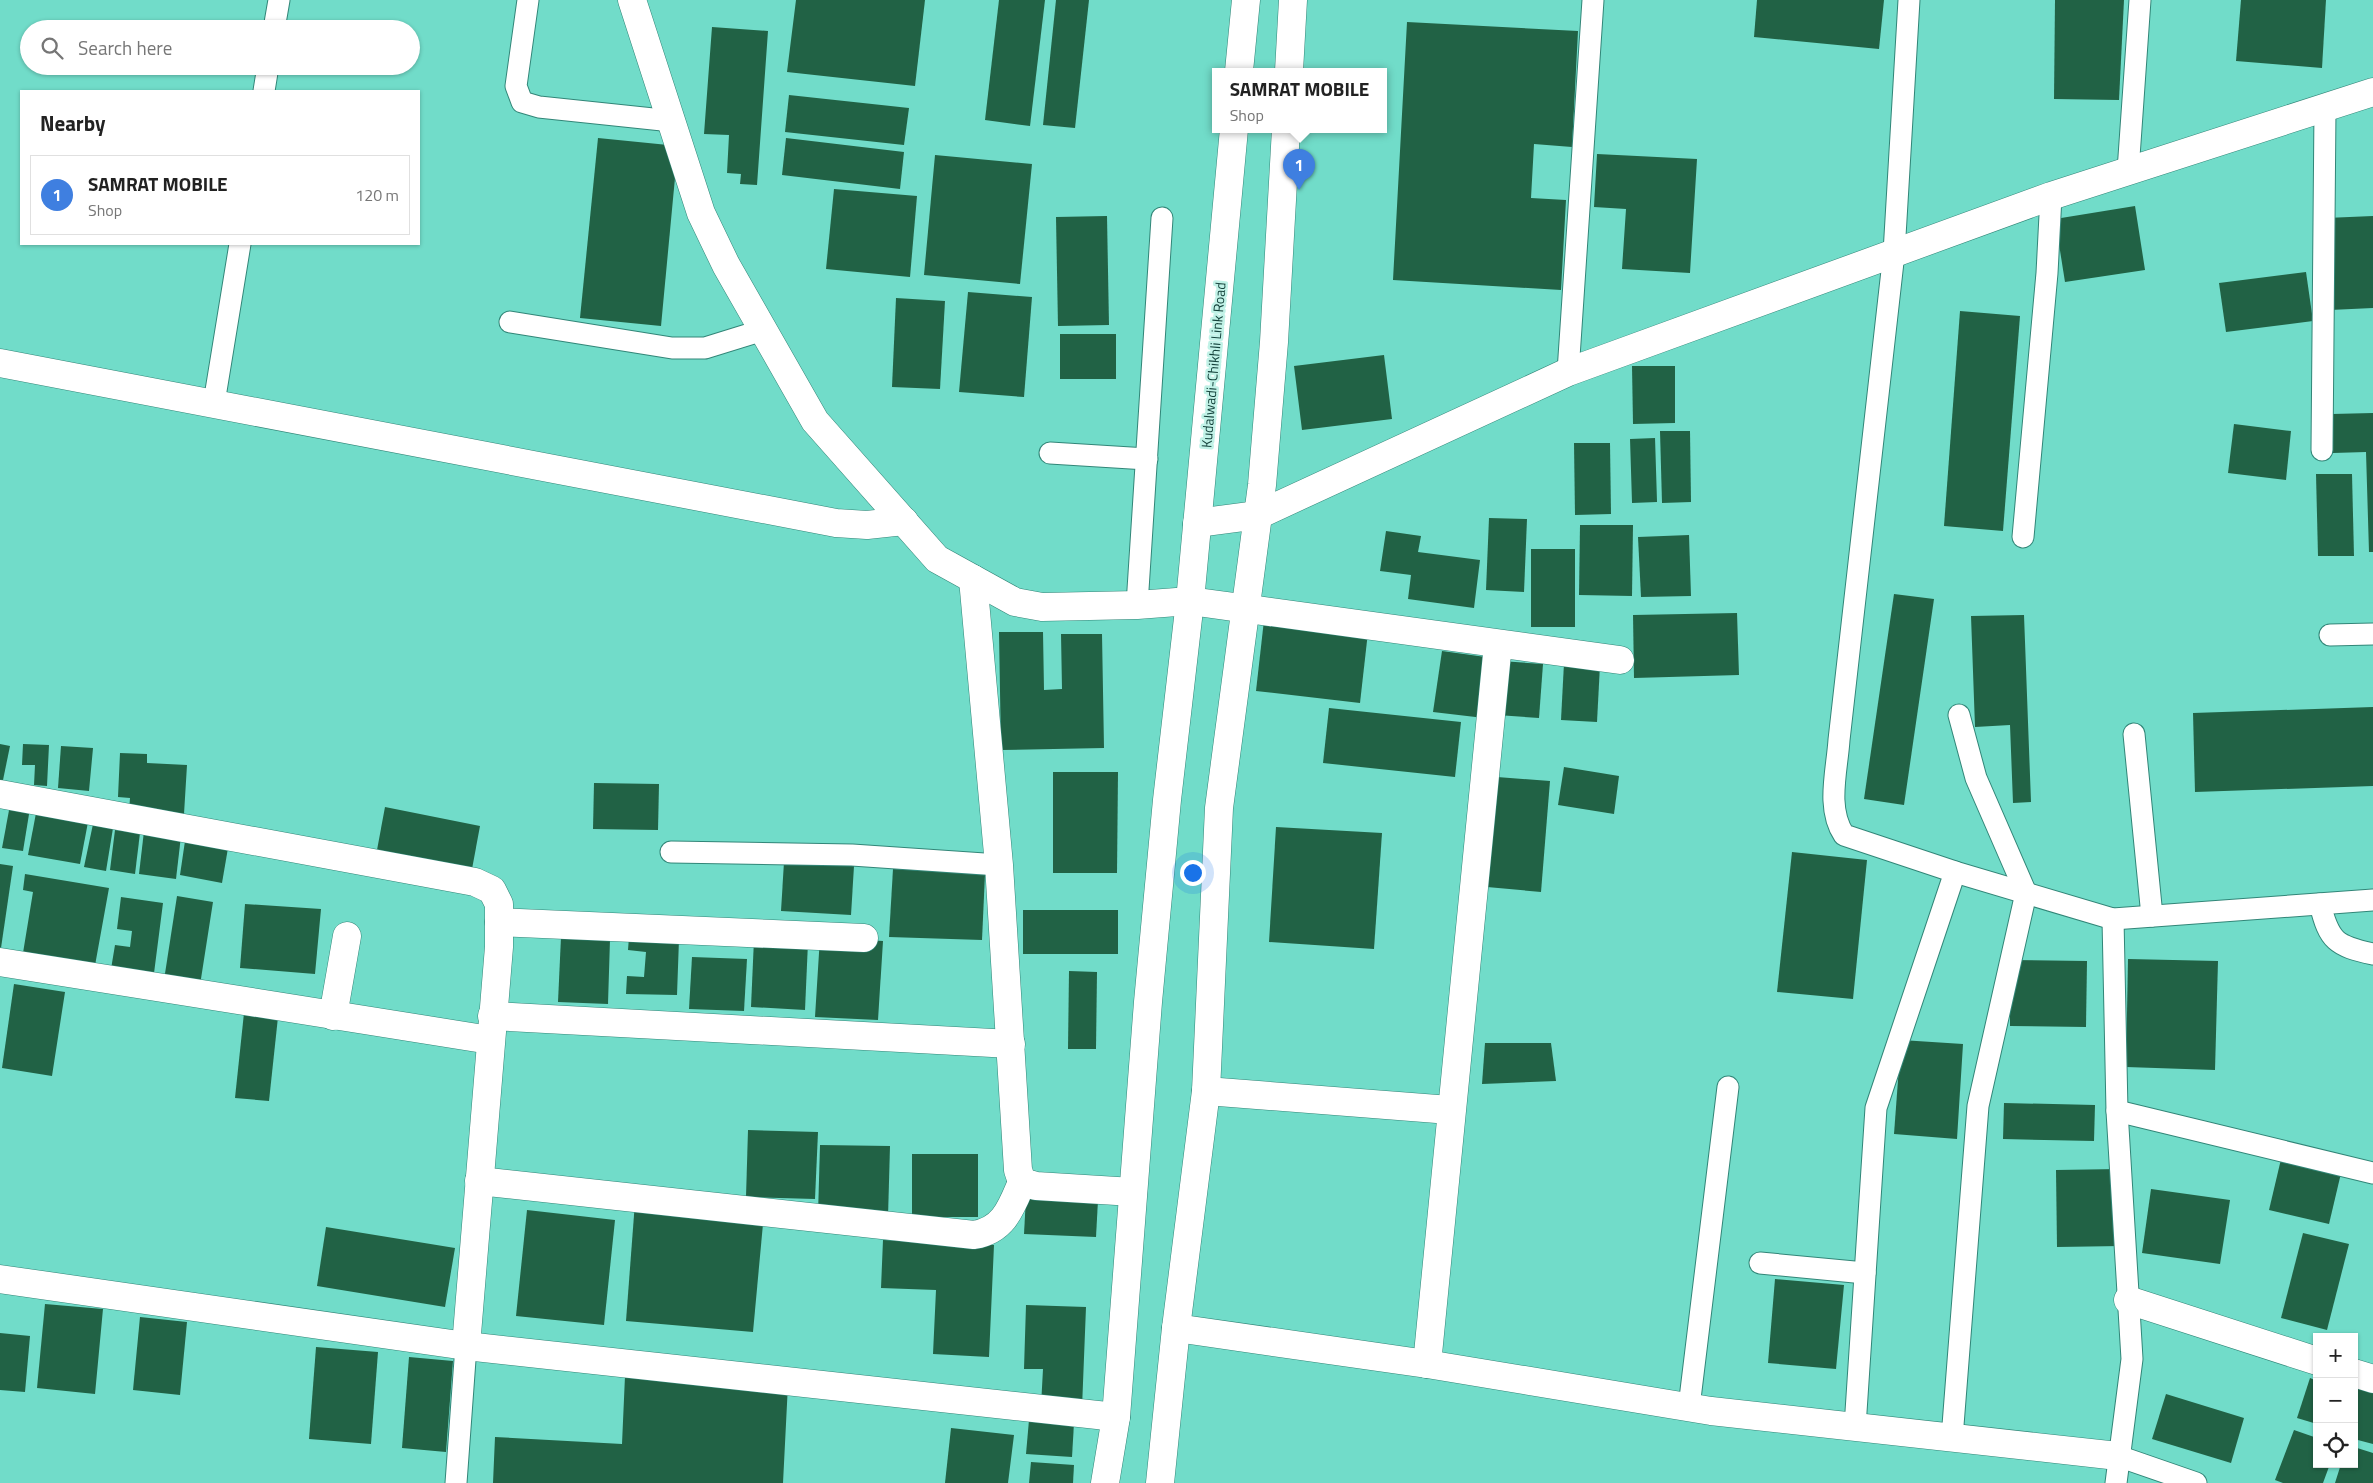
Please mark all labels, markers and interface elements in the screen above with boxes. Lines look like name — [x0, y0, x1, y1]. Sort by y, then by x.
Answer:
search box — [20, 20, 420, 75]
text: Search here — [78, 33, 172, 62]
icon: search — [38, 34, 66, 62]
popup — [1212, 68, 1387, 133]
text: SAMRAT MOBILE — [1230, 74, 1369, 103]
text: Shop — [1230, 103, 1264, 127]
text: Nearby — [40, 107, 105, 139]
pin: 1 — [1283, 149, 1315, 190]
text: SAMRAT MOBILE — [88, 169, 228, 198]
text: 1 — [53, 183, 61, 207]
text: 120 m — [355, 183, 399, 207]
text: Shop — [88, 198, 122, 222]
street label: Kudalwadi-Chikhli Link Road — [1195, 281, 1231, 449]
your location — [1180, 860, 1206, 886]
map controls — [2313, 1333, 2358, 1468]
button: + — [2313, 1333, 2358, 1378]
button: − — [2313, 1378, 2358, 1423]
button: locate — [2313, 1423, 2358, 1468]

